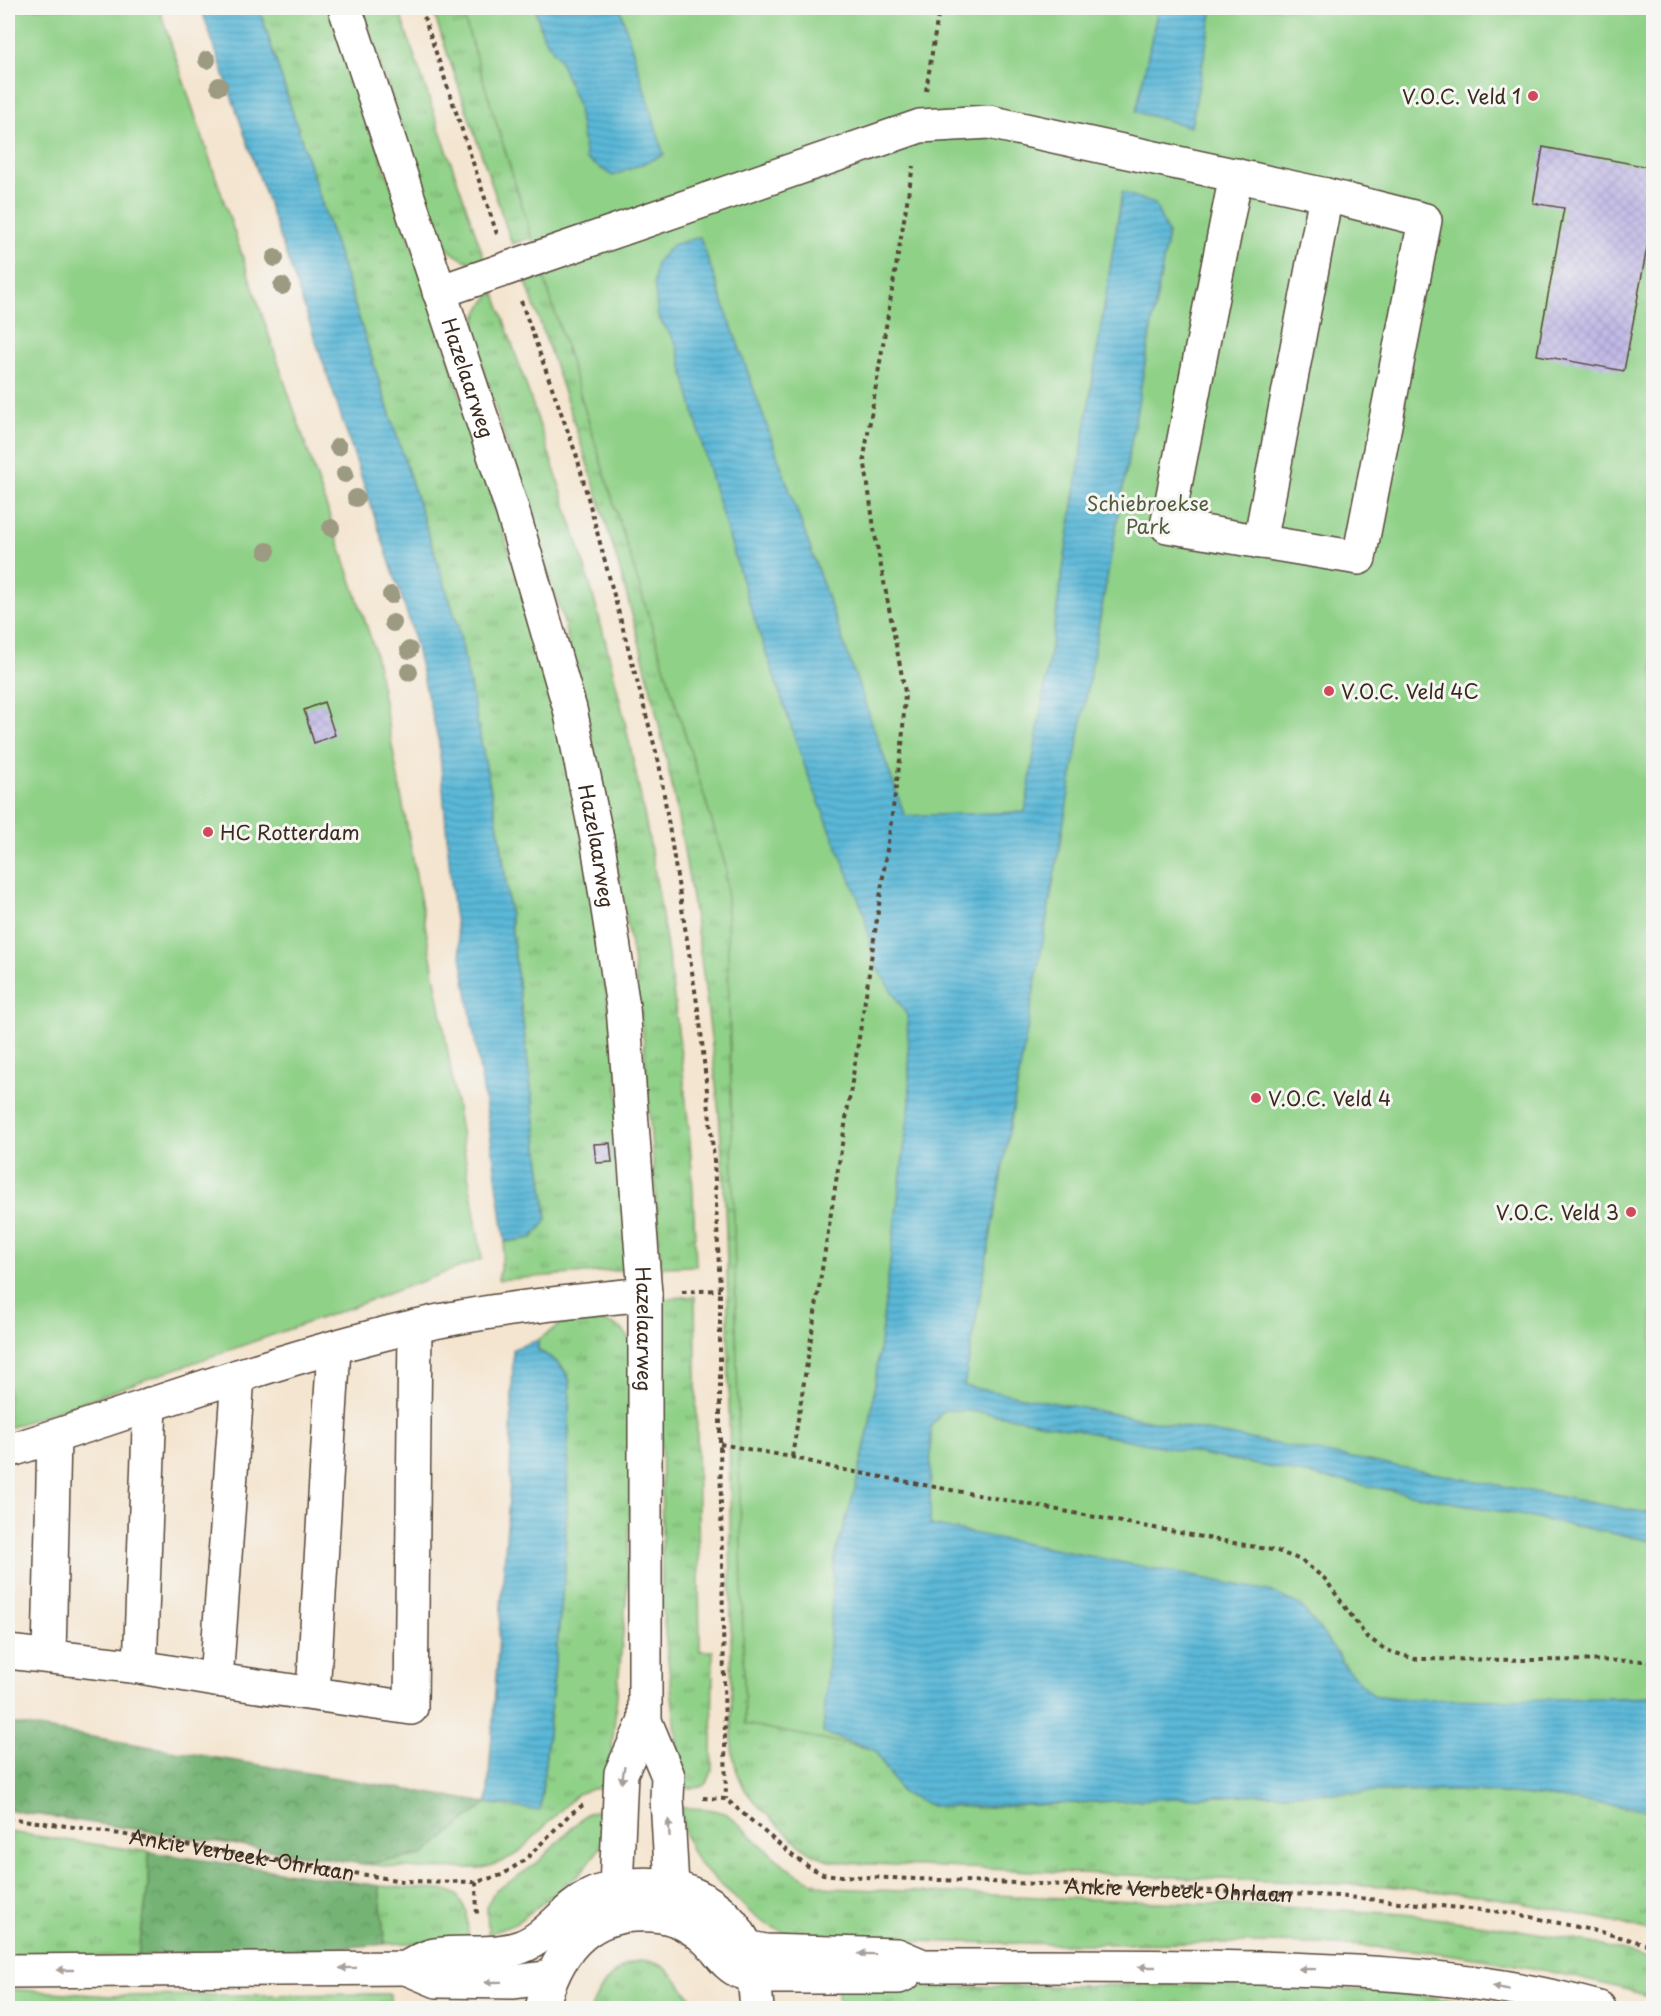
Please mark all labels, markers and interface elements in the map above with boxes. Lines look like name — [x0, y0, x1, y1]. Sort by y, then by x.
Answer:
place label: V.O.C. Veld 1 — [1402, 81, 1521, 111]
marker: V.O.C. Veld 1 — [1526, 89, 1540, 103]
street label: Hazelaarweg — [434, 314, 502, 442]
park label: Schiebroekse Park — [1087, 488, 1209, 541]
place label: V.O.C. Veld 4C — [1341, 676, 1479, 706]
marker: V.O.C. Veld 4C — [1322, 684, 1336, 698]
street label: Hazelaarweg — [571, 781, 623, 910]
place label: HC Rotterdam — [220, 817, 360, 847]
marker: HC Rotterdam — [201, 825, 215, 839]
place label: V.O.C. Veld 4 — [1268, 1083, 1391, 1113]
marker: V.O.C. Veld 4 — [1249, 1091, 1263, 1105]
place label: V.O.C. Veld 3 — [1496, 1197, 1619, 1227]
marker: V.O.C. Veld 3 — [1624, 1205, 1638, 1219]
street label: Hazelaarweg — [628, 1265, 660, 1392]
one-way arrow — [618, 1766, 627, 1785]
one-way arrow — [664, 1818, 673, 1837]
street label: Ankie Verbeek-Ohrlaan — [127, 1821, 357, 1888]
street label: Ankie Verbeek-Ohrlaan — [1064, 1870, 1293, 1909]
one-way arrow — [857, 1950, 876, 1959]
one-way arrow — [1138, 1962, 1157, 1972]
one-way arrow — [338, 1963, 357, 1973]
one-way arrow — [55, 1965, 74, 1975]
one-way arrow — [1298, 1965, 1317, 1974]
one-way arrow — [484, 1977, 503, 1987]
one-way arrow — [1491, 1983, 1510, 1992]

